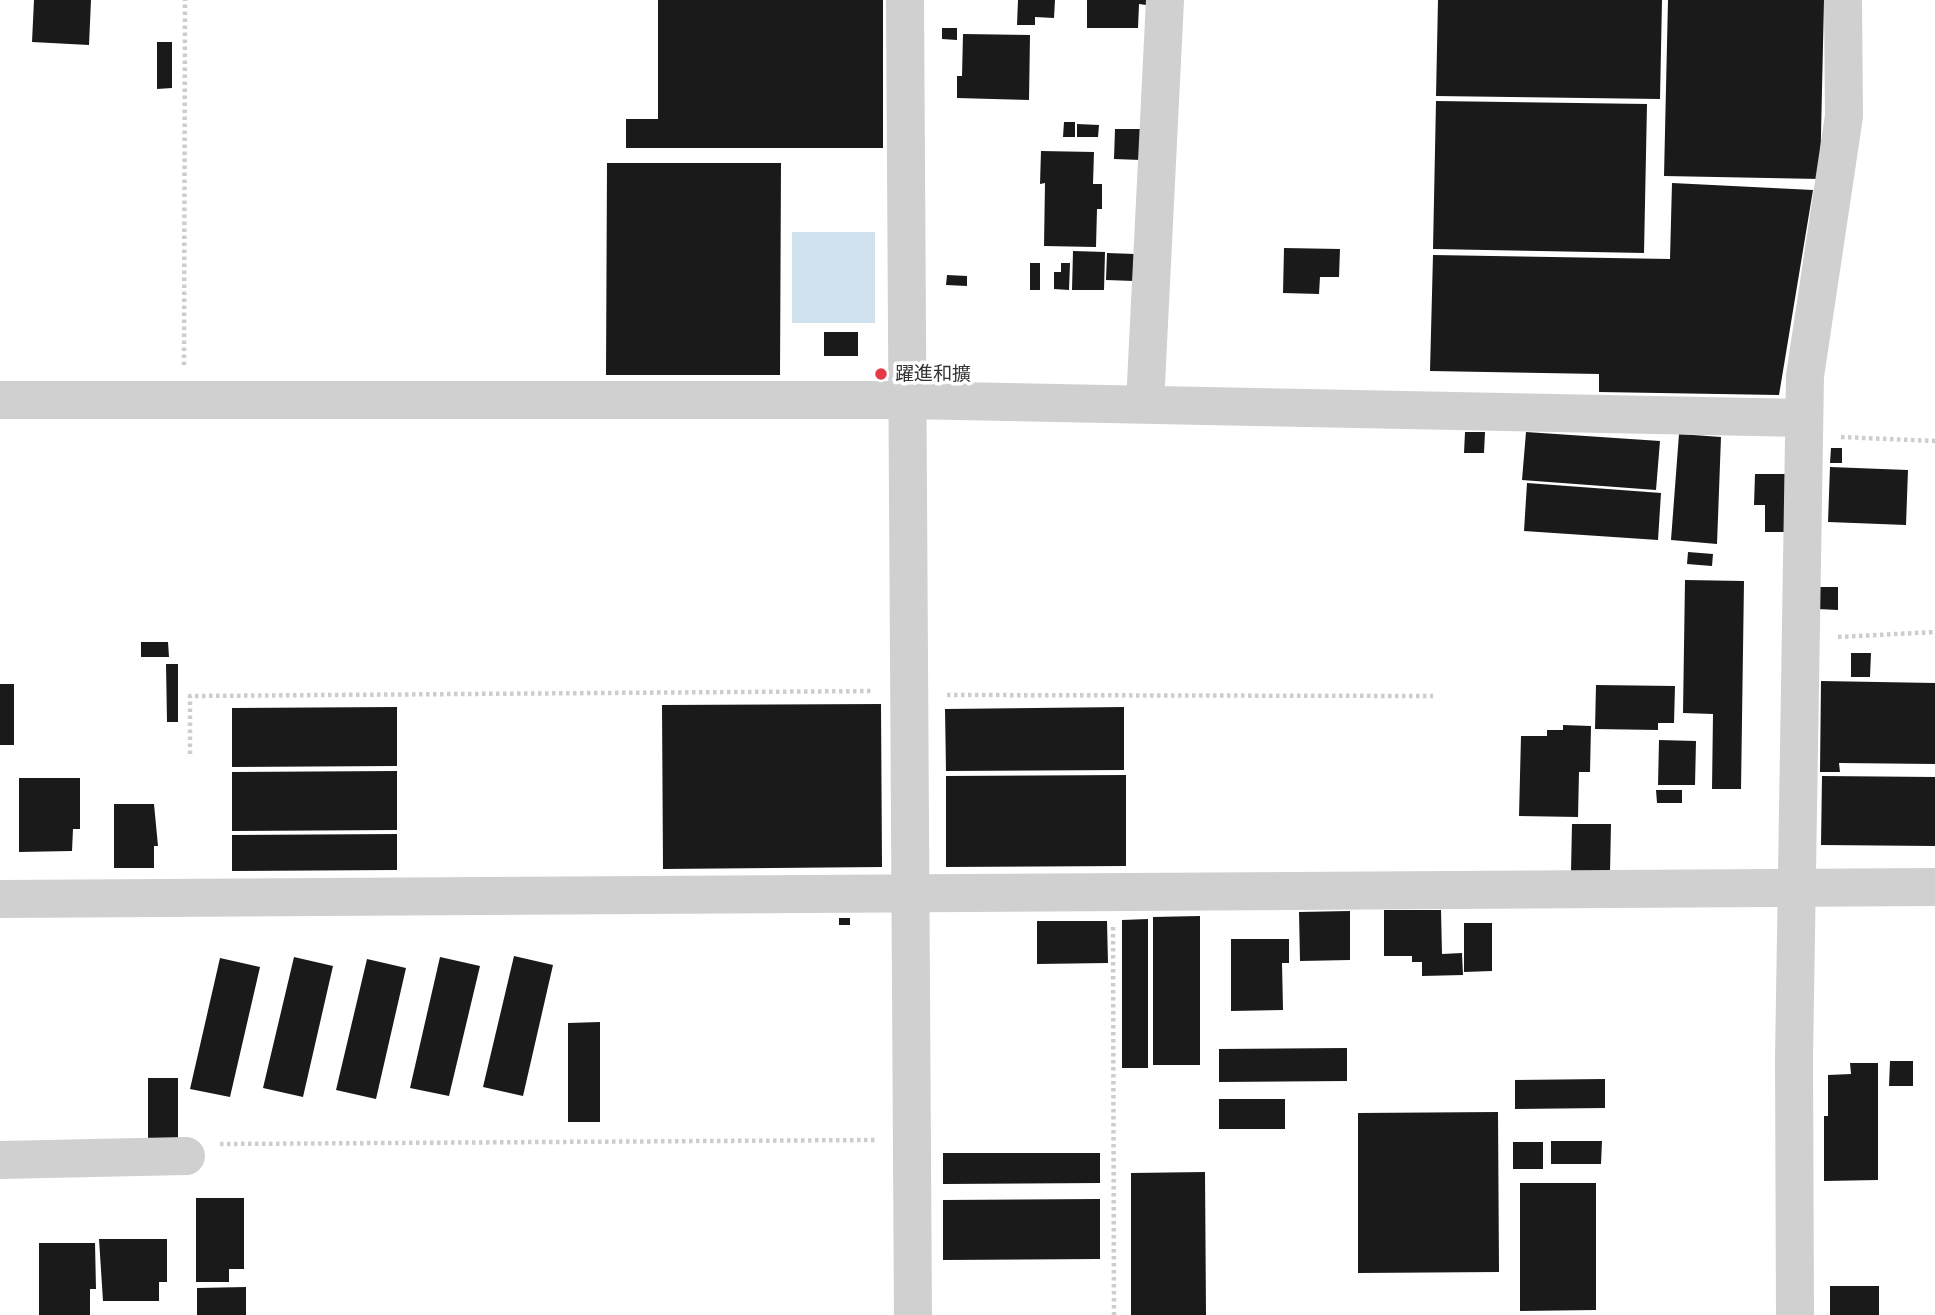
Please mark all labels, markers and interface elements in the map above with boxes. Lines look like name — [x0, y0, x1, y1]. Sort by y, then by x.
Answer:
place label: 躍進和擴 — [895, 363, 971, 385]
marker: 躍進和擴 — [873, 366, 889, 382]

